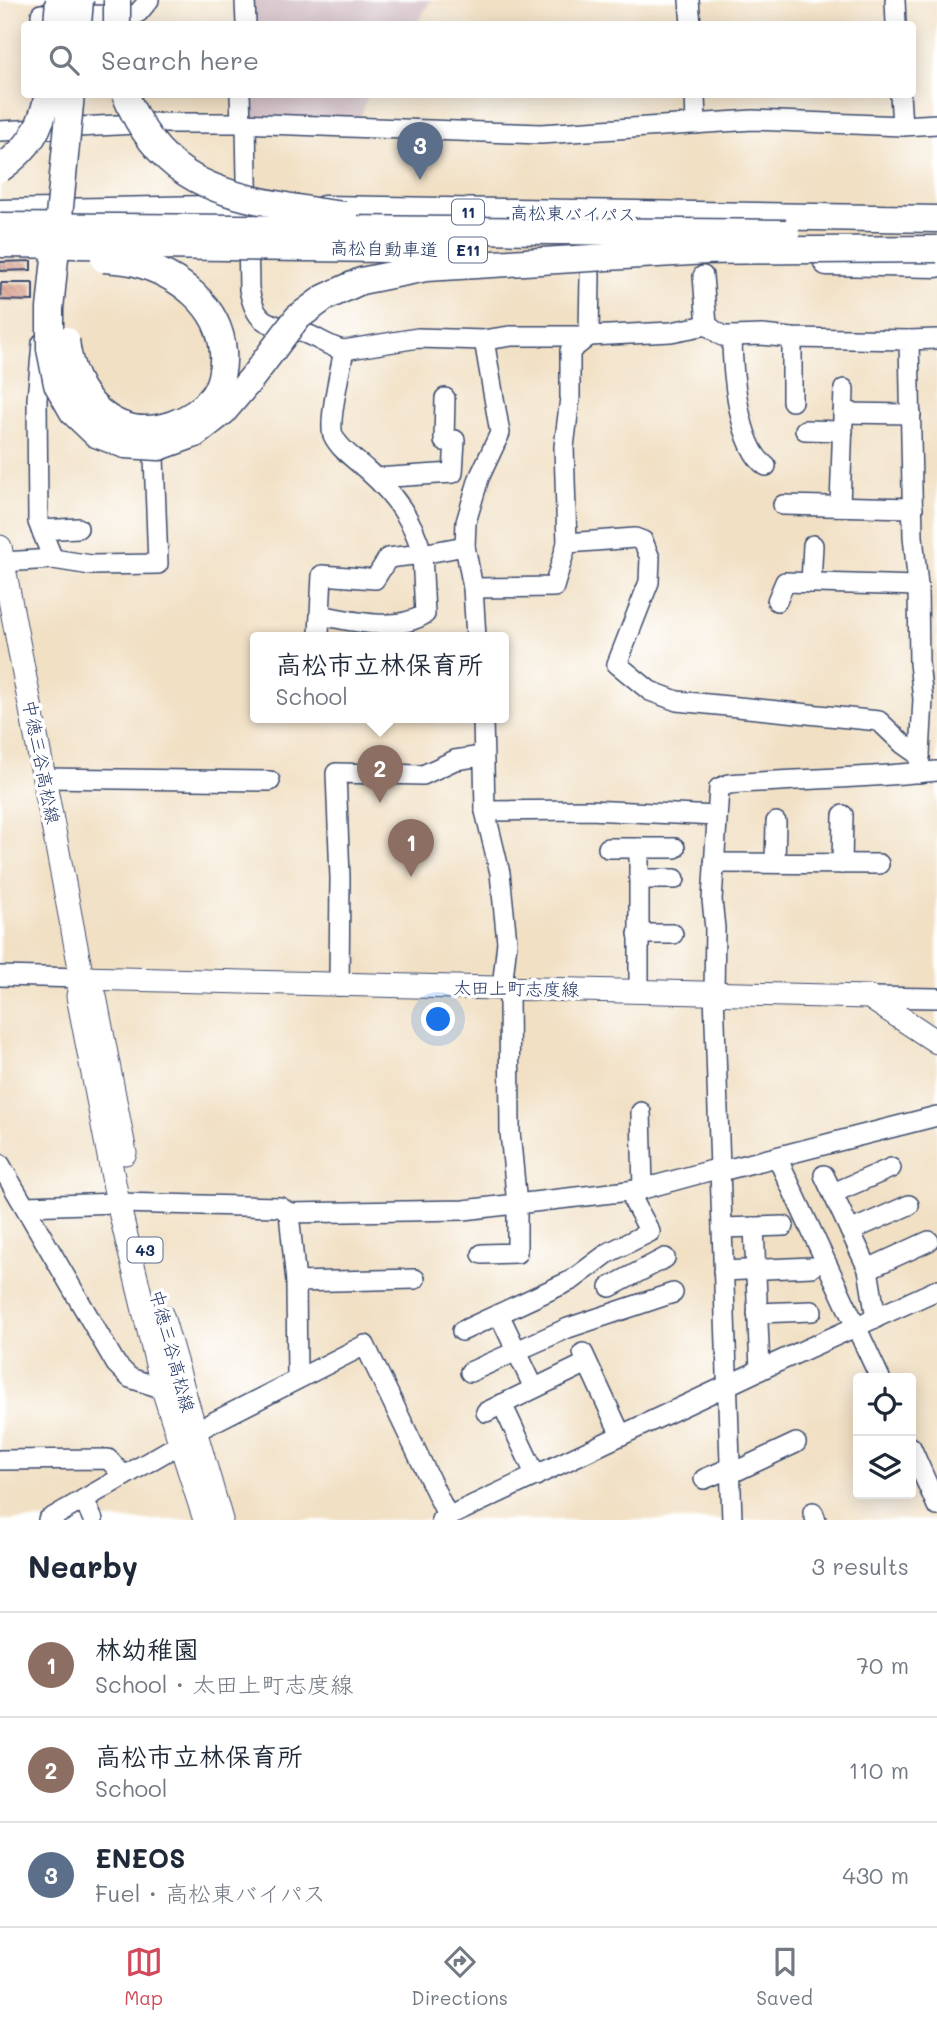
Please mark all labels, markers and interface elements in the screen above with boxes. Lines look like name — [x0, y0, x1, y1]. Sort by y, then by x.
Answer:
search box — [21, 21, 916, 98]
icon: search — [45, 41, 83, 79]
text: Search here — [101, 43, 259, 77]
pin: 3 — [397, 122, 443, 180]
road number: 11 — [452, 200, 484, 224]
street label: 高松東バイパス — [510, 200, 636, 226]
street label: 高松自動車道 — [330, 235, 438, 261]
road number: E11 — [449, 238, 487, 262]
popup — [250, 632, 509, 723]
text: 高松市立林保育所 — [275, 647, 484, 681]
text: School — [275, 681, 348, 711]
street label: 中徳三谷高松線 — [18, 698, 66, 826]
pin: 2 — [357, 745, 403, 803]
pin: 1 — [388, 819, 434, 877]
street label: 太田上町志度線 — [453, 975, 579, 1001]
your location — [421, 1002, 455, 1036]
road number: 43 — [128, 1238, 162, 1262]
street label: 中徳三谷高松線 — [145, 1287, 201, 1415]
map controls — [853, 1373, 916, 1499]
button: locate — [853, 1373, 916, 1436]
button: layers — [853, 1436, 916, 1499]
text: Nearby — [28, 1546, 138, 1586]
text: 3 results — [812, 1551, 909, 1581]
text: 林幼稚園 — [95, 1632, 199, 1666]
text: 1 — [46, 1650, 56, 1680]
text: 70 m — [856, 1650, 909, 1680]
text: School · 太田上町志度線 — [95, 1669, 353, 1699]
text: 高松市立林保育所 — [95, 1739, 303, 1773]
text: 2 — [45, 1755, 57, 1785]
text: 110 m — [849, 1755, 909, 1785]
text: School — [95, 1773, 168, 1803]
text: ENEOS — [95, 1841, 185, 1875]
text: 3 — [44, 1860, 58, 1890]
text: 430 m — [842, 1860, 909, 1890]
text: Fuel · 高松東バイパス — [95, 1878, 326, 1908]
tab: Map — [124, 1943, 163, 2010]
tab: Directions — [411, 1943, 508, 2010]
tab: Saved — [756, 1943, 813, 2010]

